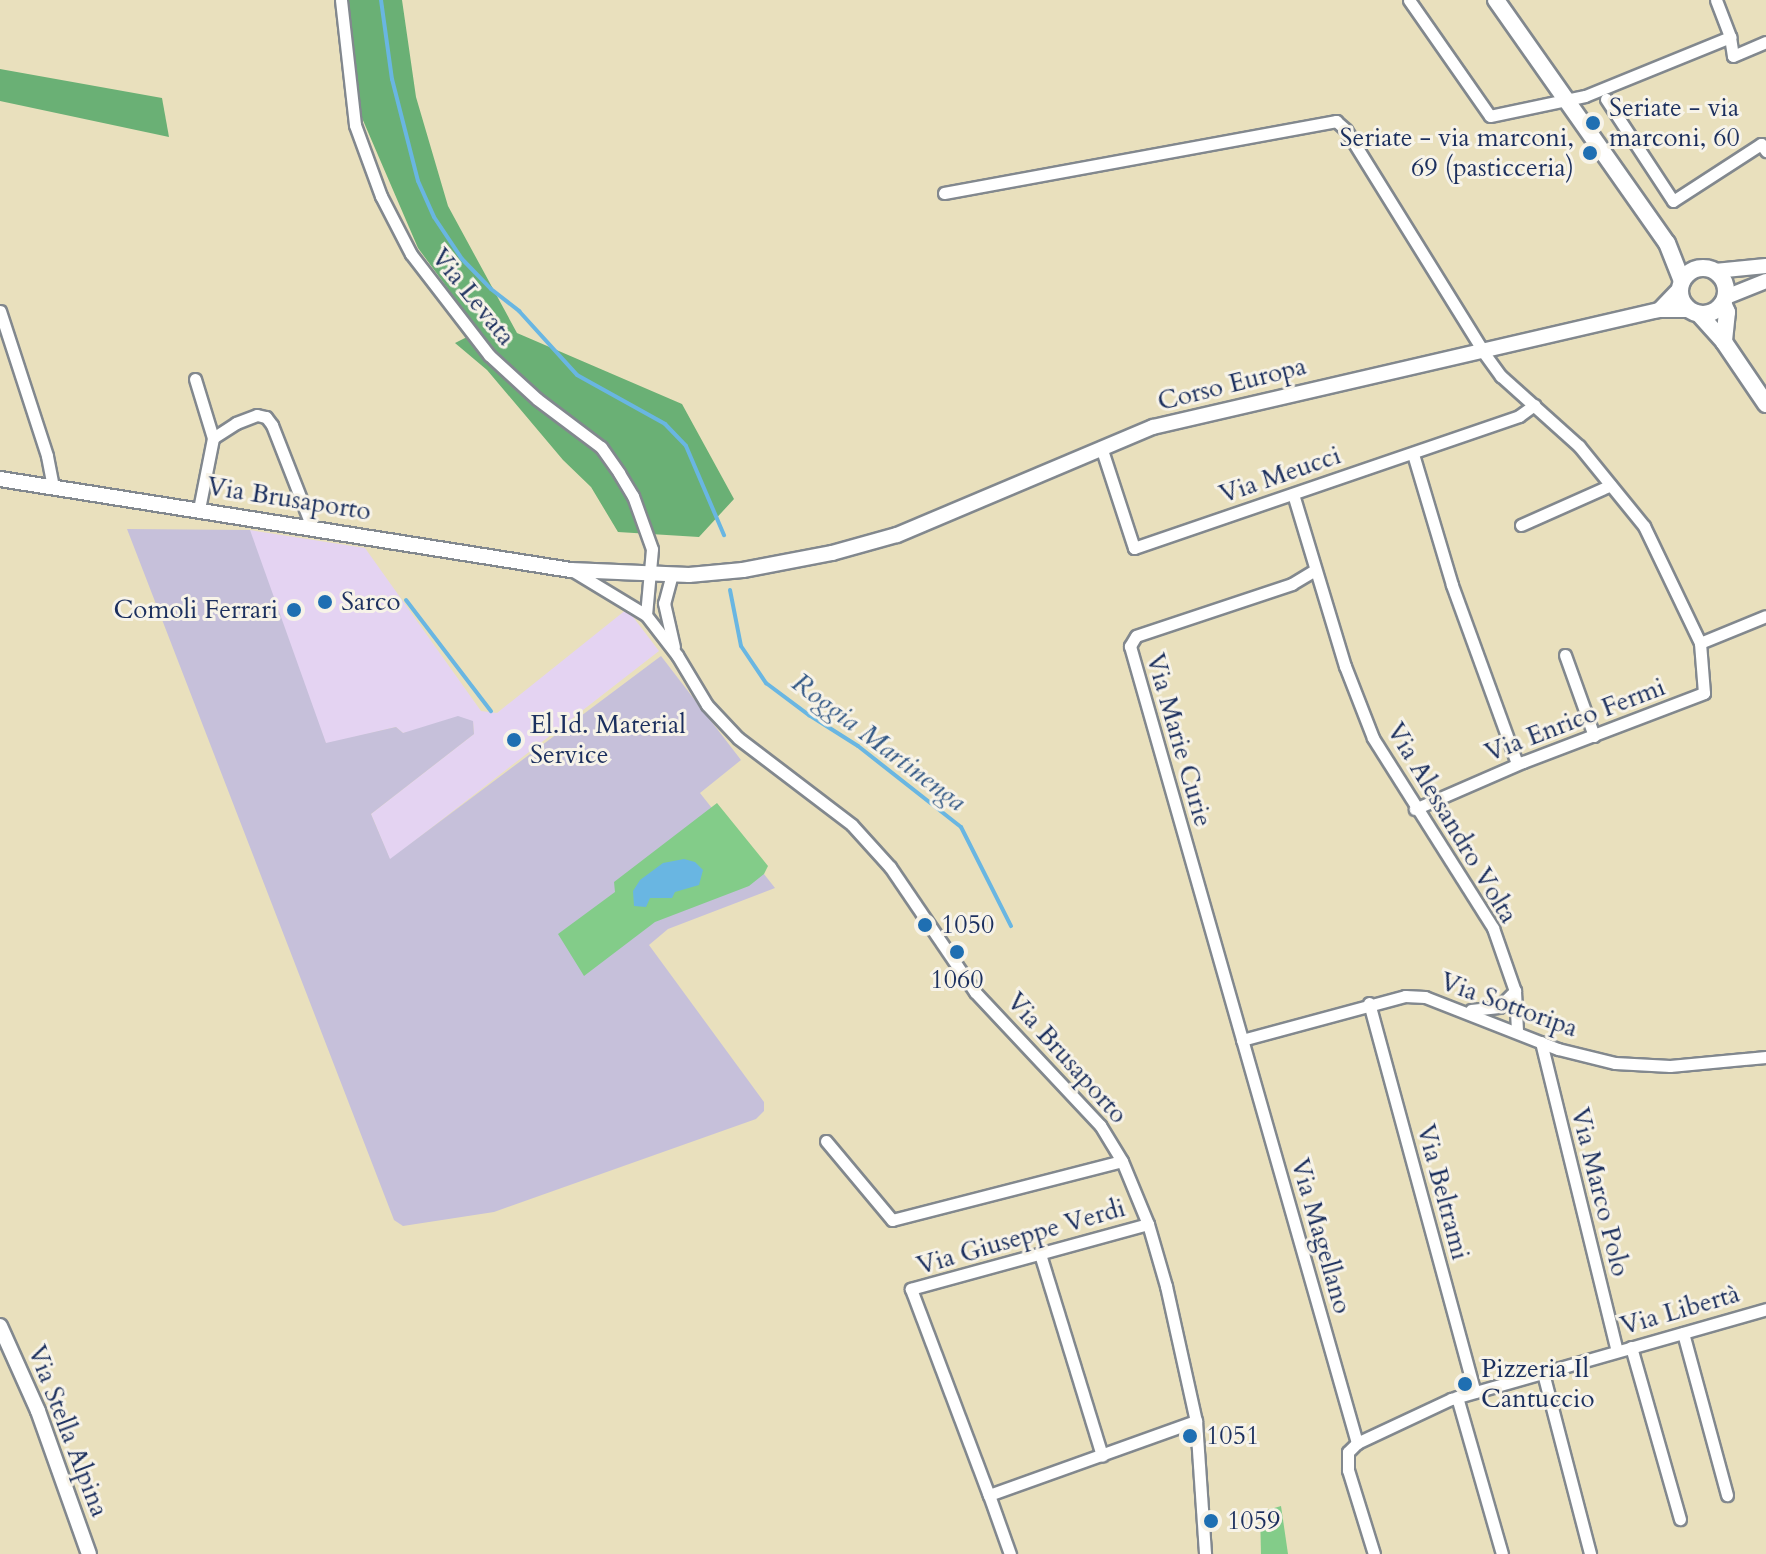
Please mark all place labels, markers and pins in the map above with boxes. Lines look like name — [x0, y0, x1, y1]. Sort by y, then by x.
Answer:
place label: Seriate - via marconi, 60 — [1609, 92, 1740, 154]
marker: Seriate - via marconi, 60 — [1584, 114, 1602, 132]
place label: Seriate - via marconi, 69 (pasticceria) — [1340, 122, 1574, 184]
marker: Seriate - via marconi, 69 (pasticceria) — [1581, 144, 1599, 162]
place label: Sarco — [341, 586, 401, 618]
marker: Sarco — [316, 593, 334, 611]
place label: Comoli Ferrari — [113, 594, 278, 626]
marker: Comoli Ferrari — [285, 601, 303, 619]
place label: El.Id. Material Service — [530, 709, 686, 770]
marker: El.Id. Material Service — [505, 731, 523, 749]
place label: 1050 — [941, 909, 994, 941]
marker: 1050 — [916, 916, 934, 934]
marker: 1060 — [948, 943, 966, 961]
place label: 1060 — [930, 964, 984, 996]
place label: Pizzeria Il Cantuccio — [1481, 1353, 1594, 1414]
marker: Pizzeria Il Cantuccio — [1456, 1375, 1474, 1393]
place label: 1051 — [1206, 1420, 1259, 1452]
marker: 1051 — [1181, 1427, 1199, 1445]
place label: 1059 — [1227, 1505, 1280, 1537]
marker: 1059 — [1202, 1512, 1220, 1530]

